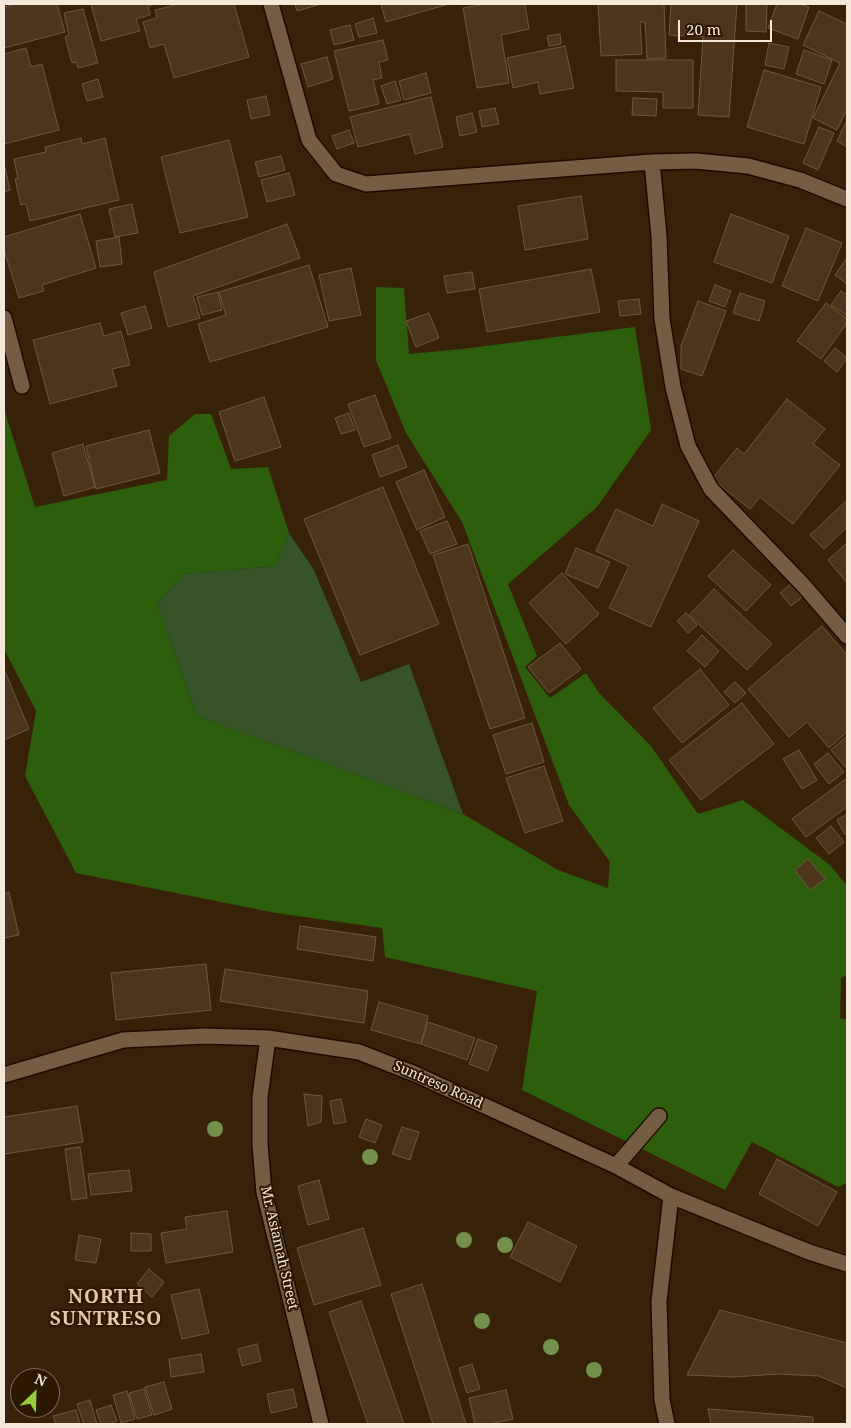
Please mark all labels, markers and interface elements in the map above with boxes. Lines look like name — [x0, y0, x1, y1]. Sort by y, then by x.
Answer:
scale bar — [681, 10, 775, 42]
text: 20 m — [686, 19, 721, 39]
street label: Suntreso Road — [391, 1058, 485, 1112]
street label: Mr. Asiamah Street — [257, 1185, 301, 1311]
district label: NORTH SUNTRESO — [49, 1287, 163, 1331]
north arrow — [10, 1368, 60, 1418]
text: N — [32, 1369, 50, 1391]

